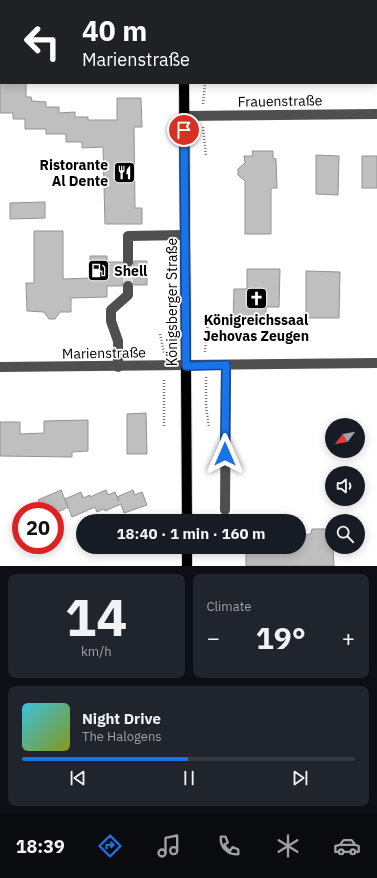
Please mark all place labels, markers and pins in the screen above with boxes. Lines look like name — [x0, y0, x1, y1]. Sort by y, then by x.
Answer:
pin — [167, 113, 201, 147]
place label: Ristorante Al Dente — [39, 156, 108, 190]
restaurant icon: Ristorante Al Dente — [111, 160, 137, 186]
fuel station icon: Shell — [85, 258, 111, 284]
place label: Shell — [114, 262, 147, 280]
church icon: Königreichssaal Jehovas Zeugen — [243, 285, 269, 311]
place label: Königreichssaal Jehovas Zeugen — [203, 311, 309, 345]

